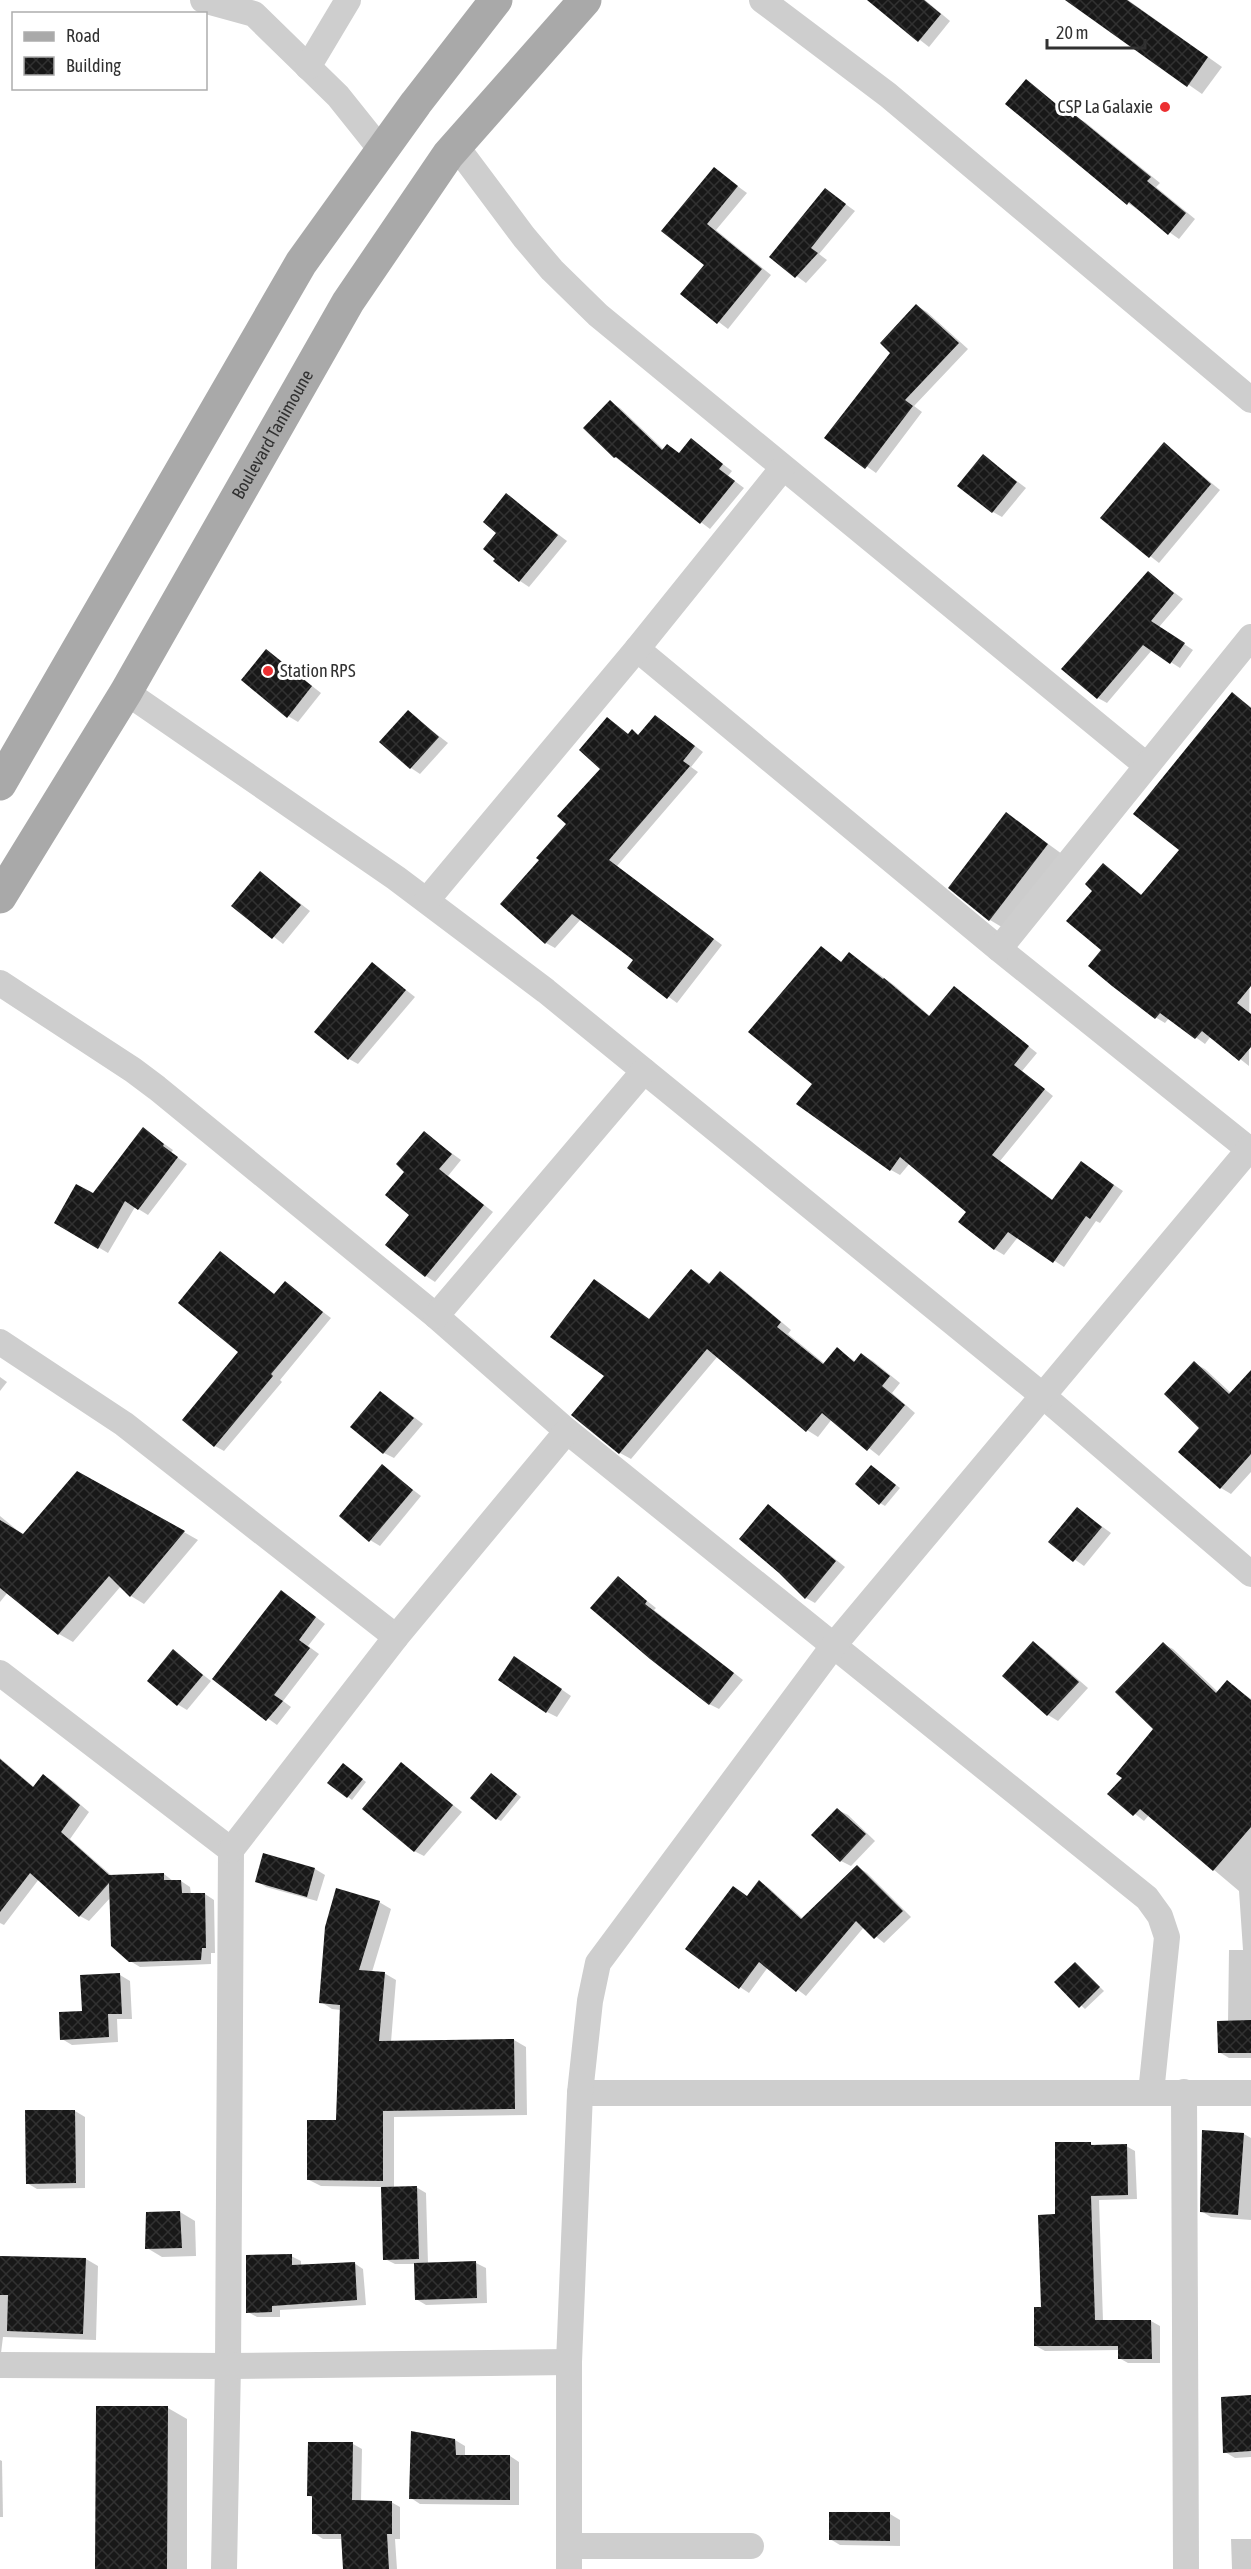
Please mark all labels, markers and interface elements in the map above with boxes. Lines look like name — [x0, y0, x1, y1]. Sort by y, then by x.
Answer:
legend — [12, 12, 207, 90]
scale bar — [1047, 12, 1144, 50]
text: 20 m — [1056, 22, 1088, 43]
text: Road — [66, 25, 100, 46]
text: Building — [66, 55, 121, 76]
place label: CSP La Galaxie — [1058, 96, 1153, 117]
marker: CSP La Galaxie — [1158, 100, 1172, 114]
street label: Boulevard Tanimoune — [227, 366, 317, 502]
place label: Station RPS — [280, 660, 356, 681]
marker: Station RPS — [261, 664, 275, 678]

